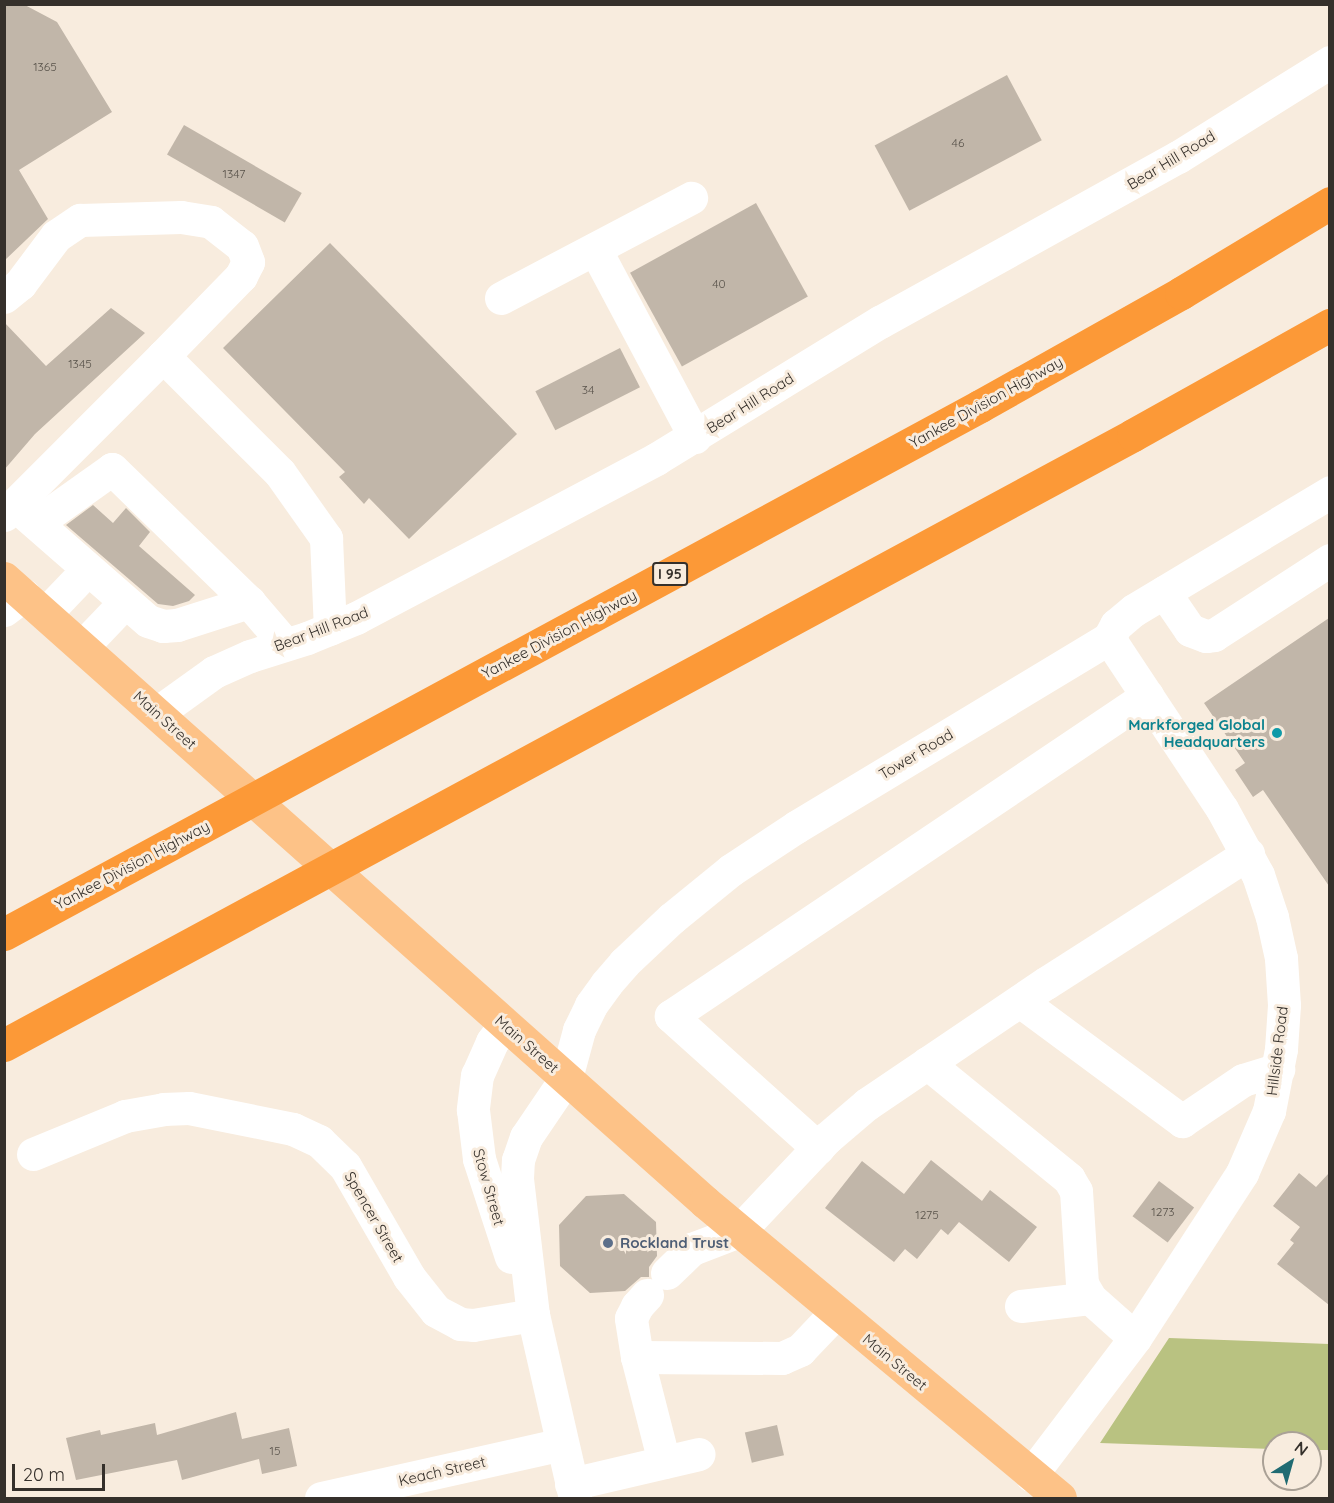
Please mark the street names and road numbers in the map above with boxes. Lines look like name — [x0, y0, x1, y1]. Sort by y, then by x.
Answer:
street label: Bear Hill Road — [1124, 127, 1218, 193]
street label: Yankee Division Highway — [906, 352, 1066, 452]
street label: Bear Hill Road — [703, 369, 797, 437]
road number: I 95 — [652, 563, 688, 585]
street label: Yankee Division Highway — [479, 586, 639, 682]
street label: Bear Hill Road — [271, 603, 371, 655]
street label: Main Street — [130, 687, 200, 753]
street label: Tower Road — [876, 725, 956, 783]
street label: Yankee Division Highway — [52, 817, 212, 913]
street label: Hillside Road — [1263, 1005, 1291, 1097]
street label: Main Street — [491, 1011, 563, 1077]
street label: Stow Street — [469, 1147, 509, 1227]
street label: Spencer Street — [341, 1168, 407, 1266]
street label: Main Street — [859, 1330, 931, 1394]
street label: Keach Street — [397, 1452, 487, 1490]

